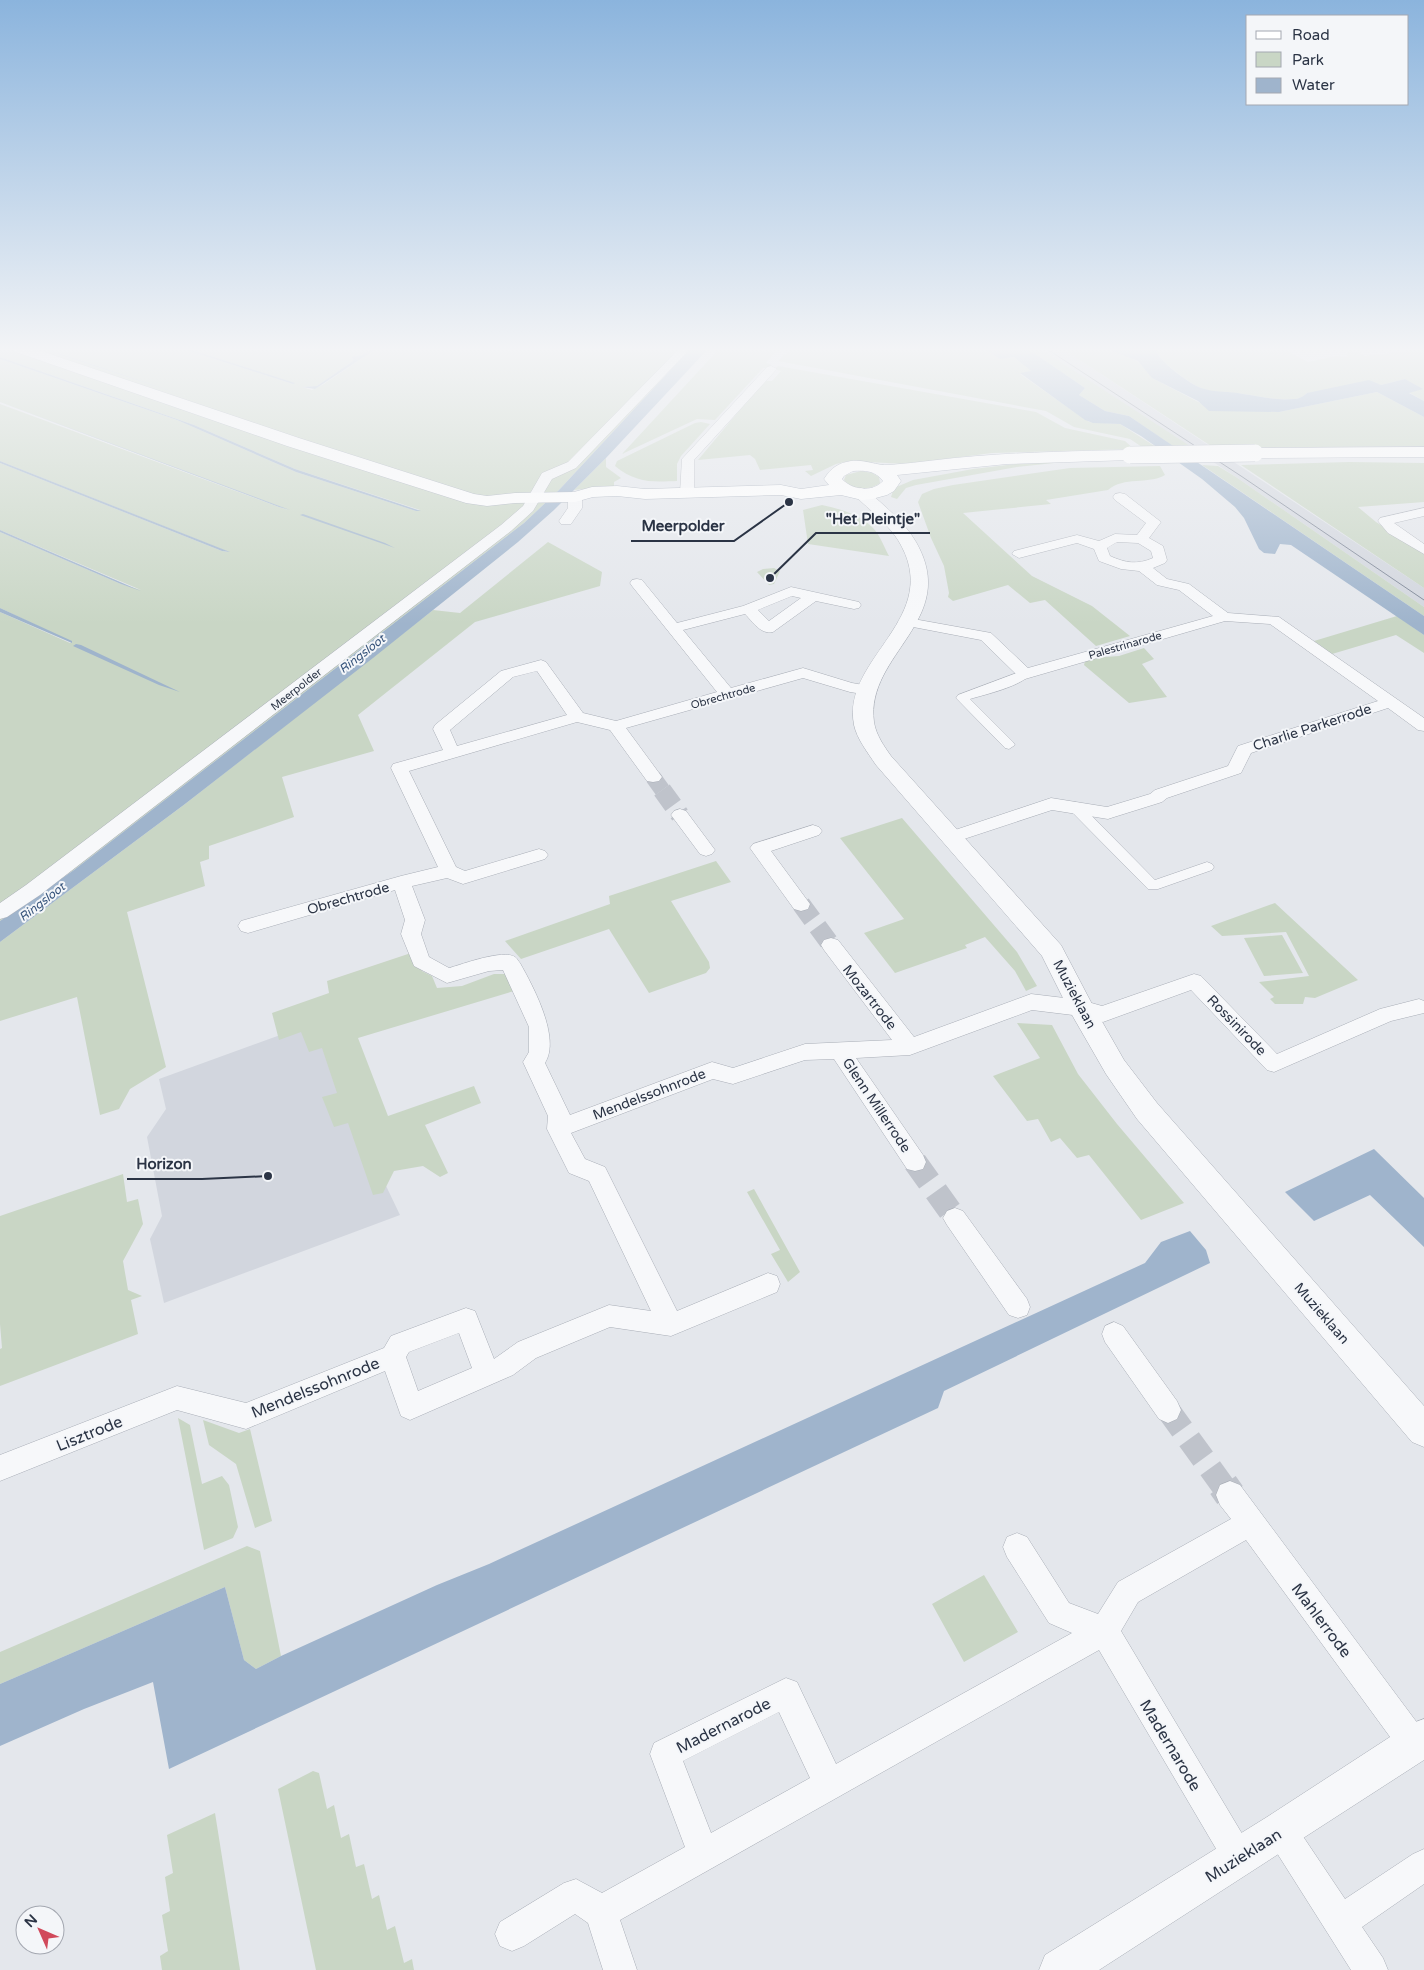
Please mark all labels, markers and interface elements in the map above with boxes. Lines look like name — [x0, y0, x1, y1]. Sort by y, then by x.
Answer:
legend — [1246, 15, 1409, 105]
text: Road — [1292, 26, 1330, 44]
text: Park — [1292, 51, 1324, 69]
text: Water — [1292, 76, 1335, 94]
callout: "Het Pleintje" — [816, 503, 930, 533]
text: "Het Pleintje" — [826, 510, 920, 529]
callout: Meerpolder — [631, 511, 734, 541]
text: Meerpolder — [641, 517, 725, 536]
street label: Palestrinarode — [1087, 629, 1163, 662]
water label: Ringsloot — [336, 631, 389, 676]
street label: Meerpolder — [268, 665, 325, 713]
street label: Obrechtrode — [689, 681, 757, 712]
street label: Charlie Parkerrode — [1251, 700, 1374, 755]
water label: Ringsloot — [16, 879, 69, 924]
street label: Obrechtrode — [305, 879, 391, 918]
street label: Muzieklaan — [1049, 957, 1100, 1032]
street label: Mozartrode — [839, 961, 900, 1033]
street label: Rossinirode — [1203, 991, 1270, 1059]
street label: Glenn Millerrode — [839, 1055, 915, 1156]
street label: Mendelssohnrode — [590, 1065, 708, 1124]
callout: Horizon — [127, 1149, 202, 1179]
text: Horizon — [136, 1155, 192, 1173]
street label: Muzieklaan — [1290, 1279, 1353, 1347]
street label: Mendelssohnrode — [248, 1353, 382, 1423]
street label: Lisztrode — [53, 1412, 125, 1456]
street label: Mahlerrode — [1287, 1579, 1356, 1662]
street label: Madernarode — [673, 1694, 774, 1758]
street label: Madernarode — [1135, 1696, 1205, 1795]
street label: Muzieklaan — [1202, 1824, 1285, 1887]
north arrow — [15, 1905, 65, 1955]
text: N — [21, 1911, 41, 1931]

